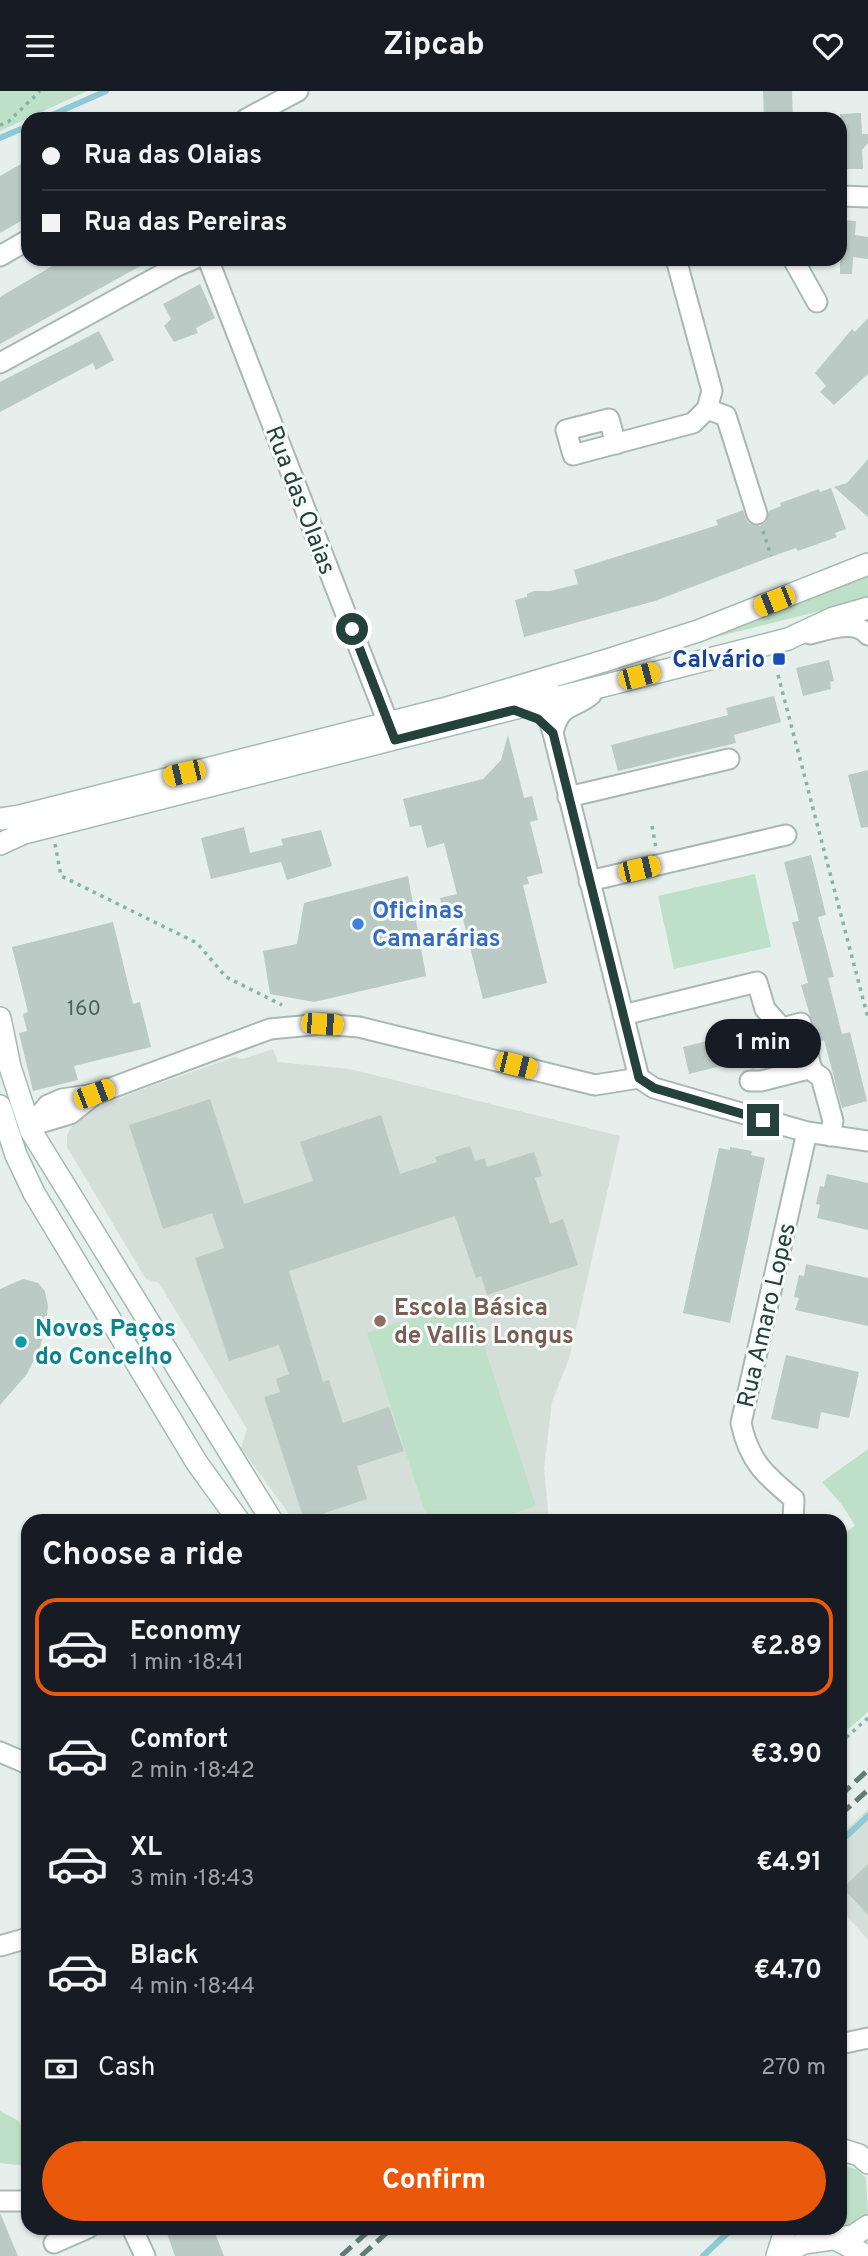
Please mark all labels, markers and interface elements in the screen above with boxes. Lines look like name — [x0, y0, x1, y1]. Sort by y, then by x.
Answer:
text: Zipcab — [383, 26, 485, 66]
icon: menu — [21, 27, 59, 65]
icon: heart — [809, 27, 847, 65]
text: Rua das Olaias — [84, 140, 262, 173]
text: Rua das Pereiras — [84, 207, 287, 240]
street label: Rua das Olaias — [257, 422, 341, 579]
car — [751, 583, 798, 619]
route start — [336, 613, 368, 645]
place label: Calvário — [672, 646, 765, 676]
marker: Calvário — [771, 651, 787, 667]
car — [616, 660, 663, 692]
car — [162, 758, 207, 788]
car — [617, 854, 662, 884]
place label: Oficinas Camarárias — [372, 897, 501, 955]
marker: Oficinas Camarárias — [350, 916, 366, 932]
house number: 160 — [67, 996, 101, 1023]
car — [301, 1012, 344, 1036]
callout: 1 min — [705, 1019, 821, 1067]
text: 1 min — [735, 1029, 791, 1058]
car — [494, 1050, 539, 1080]
car — [71, 1077, 118, 1111]
route end — [747, 1104, 779, 1136]
street label: Rua Amaro Lopes — [732, 1220, 804, 1411]
place label: Escola Básica de Vallis Longus — [394, 1294, 574, 1352]
marker: Escola Básica de Vallis Longus — [372, 1313, 388, 1329]
place label: Novos Paços do Concelho — [35, 1315, 176, 1373]
marker: Novos Paços do Concelho — [13, 1334, 29, 1350]
text: Choose a ride — [42, 1536, 243, 1576]
icon: car — [46, 1616, 109, 1679]
text: Economy — [130, 1616, 241, 1649]
text: €2.89 — [751, 1631, 822, 1664]
text: 1 min · 18:41 — [130, 1649, 244, 1678]
icon: car — [46, 1724, 109, 1787]
text: Comfort — [130, 1724, 228, 1757]
text: €3.90 — [751, 1739, 822, 1772]
text: 2 min · 18:42 — [130, 1757, 255, 1786]
icon: car — [46, 1832, 109, 1895]
text: XL — [130, 1832, 162, 1865]
text: €4.91 — [756, 1847, 822, 1880]
text: 3 min · 18:43 — [130, 1865, 254, 1894]
icon: car — [46, 1940, 109, 2003]
text: Black — [130, 1940, 199, 1973]
text: €4.70 — [754, 1955, 822, 1988]
text: 4 min · 18:44 — [130, 1973, 255, 2002]
icon: cash — [42, 2050, 80, 2088]
text: Cash — [98, 2052, 155, 2085]
text: 270 m — [761, 2054, 826, 2083]
button: Confirm — [42, 2141, 826, 2221]

